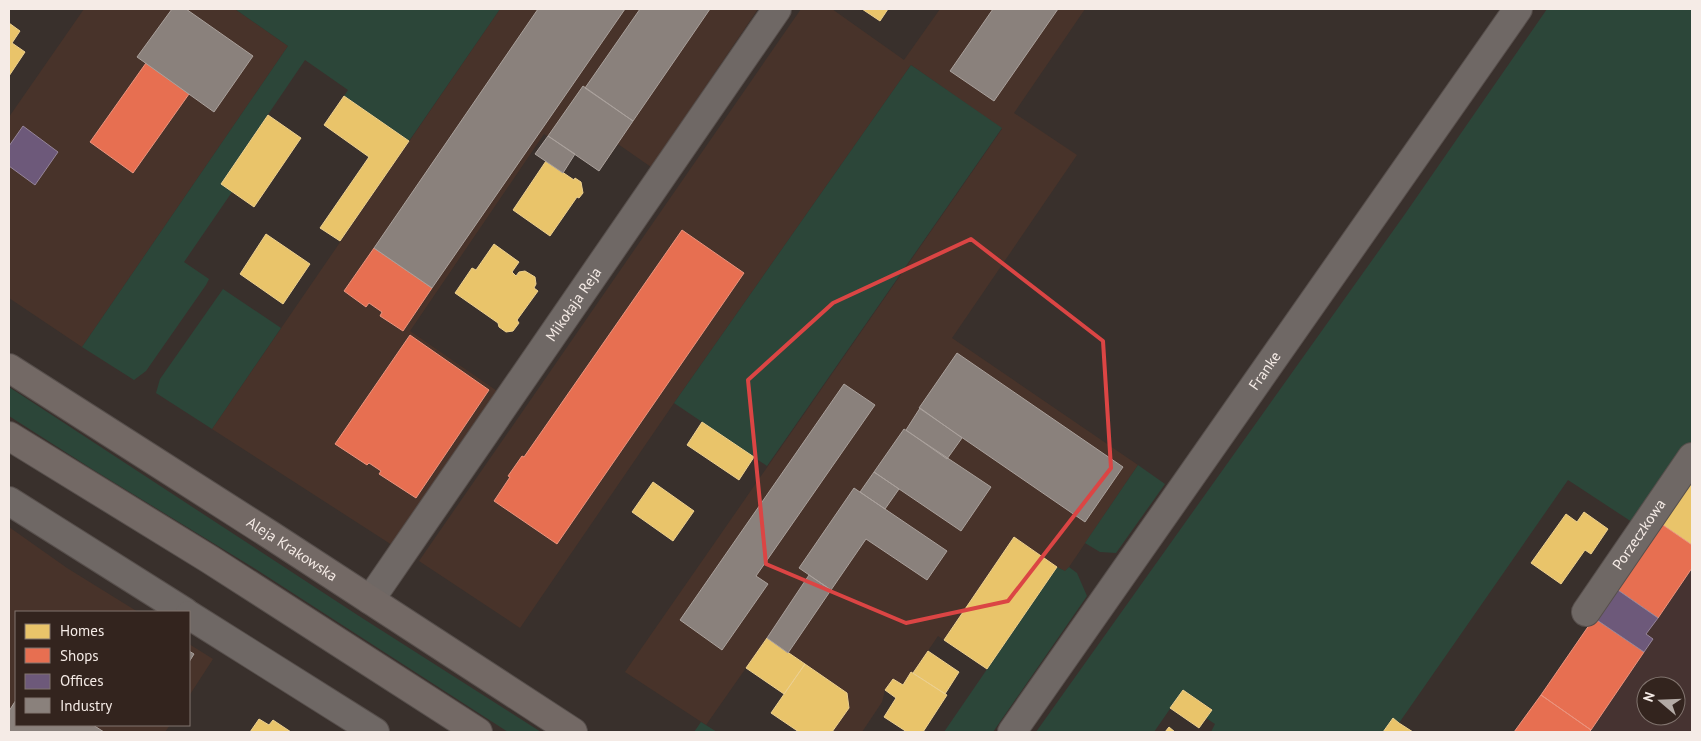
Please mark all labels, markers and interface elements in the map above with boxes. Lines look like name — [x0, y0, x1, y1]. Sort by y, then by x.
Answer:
street label: Mikołaja Reja — [541, 263, 605, 345]
street label: Franke — [1244, 347, 1285, 394]
street label: Porzeczkowa — [1608, 495, 1670, 573]
street label: Aleja Krakowska — [243, 512, 341, 585]
legend — [15, 611, 190, 726]
text: Homes — [60, 621, 104, 640]
text: Shops — [60, 646, 99, 665]
text: Offices — [60, 671, 104, 690]
north arrow — [1636, 676, 1686, 726]
text: N — [1639, 689, 1659, 704]
text: Industry — [60, 696, 112, 715]

